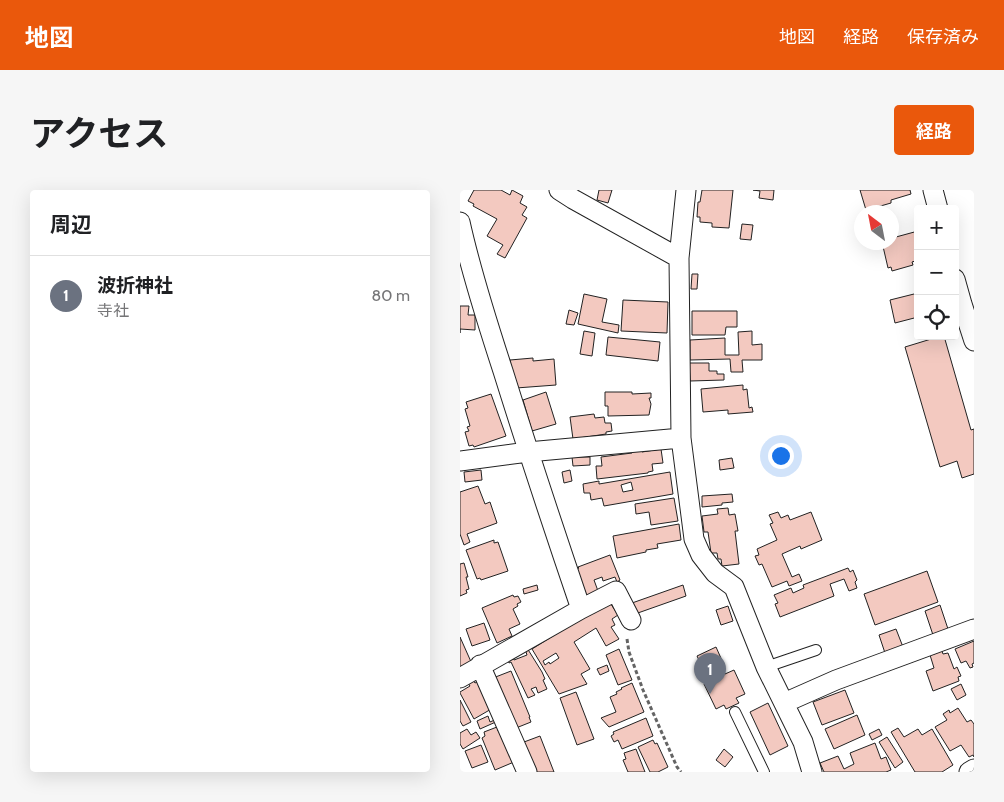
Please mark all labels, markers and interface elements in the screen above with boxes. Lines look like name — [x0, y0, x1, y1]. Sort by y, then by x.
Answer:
text: 地図 — [25, 23, 73, 52]
text: 地図 — [779, 26, 815, 48]
text: 経路 — [843, 26, 879, 48]
text: 保存済み — [907, 26, 979, 48]
button: 経路 — [894, 105, 974, 155]
text: アクセス — [30, 112, 168, 155]
north arrow — [854, 205, 899, 250]
map controls — [914, 205, 959, 340]
button: + — [914, 205, 959, 250]
text: 周辺 — [50, 212, 92, 237]
button: − — [914, 250, 959, 295]
text: 波折神社 — [97, 274, 173, 297]
text: 1 — [63, 286, 69, 305]
text: 80 m — [372, 286, 410, 305]
button: locate — [914, 295, 959, 340]
text: 寺社 — [97, 301, 129, 320]
your location — [768, 443, 794, 469]
pin: 1 — [694, 653, 726, 694]

